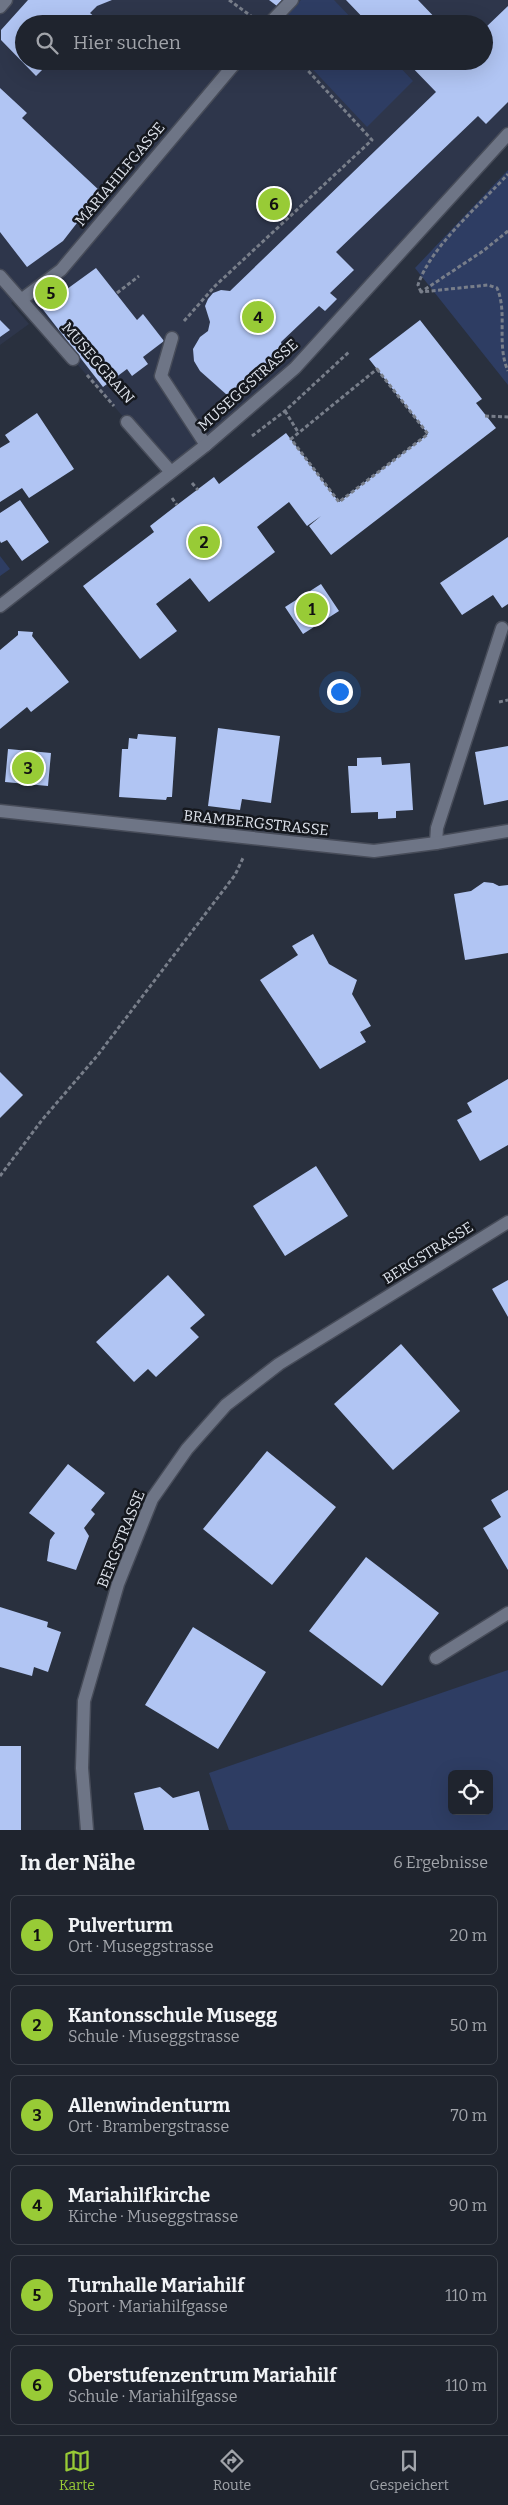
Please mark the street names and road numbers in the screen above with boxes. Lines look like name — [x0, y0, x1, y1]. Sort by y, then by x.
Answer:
street label: MARIAHILFGASSE — [71, 118, 169, 230]
street label: MUSEGGRAIN — [58, 319, 138, 407]
street label: MUSEGGSTRASSE — [194, 335, 302, 435]
street label: BRAMBERGSTRASSE — [183, 806, 329, 840]
street label: BERGSTRASSE — [379, 1218, 477, 1288]
street label: BERGSTRASSE — [93, 1488, 149, 1590]

